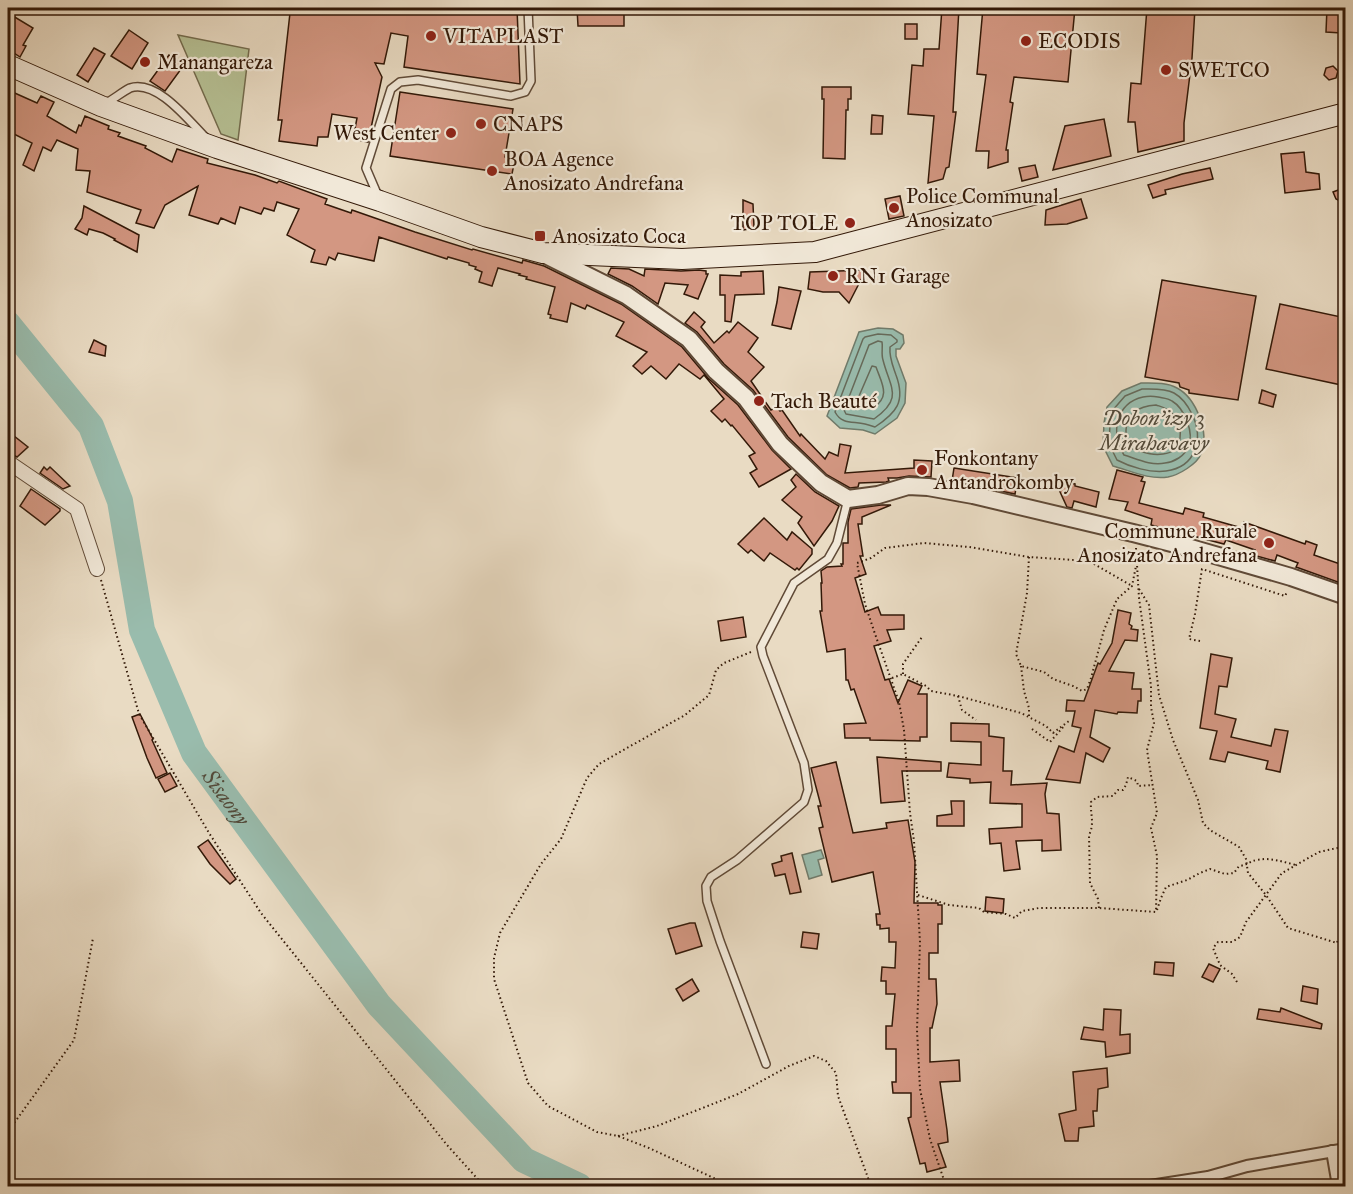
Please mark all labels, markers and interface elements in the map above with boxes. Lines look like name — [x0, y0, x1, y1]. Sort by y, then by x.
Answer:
place label: VITAPLAST — [442, 23, 564, 49]
place label: ECODIS — [1038, 28, 1121, 54]
marker: VITAPLAST — [424, 29, 438, 43]
marker: ECODIS — [1019, 34, 1033, 48]
place label: Manangareza — [157, 49, 273, 75]
marker: Manangareza — [138, 55, 152, 69]
place label: SWETCO — [1178, 57, 1270, 83]
marker: SWETCO — [1159, 63, 1173, 77]
place label: CNAPS — [493, 111, 563, 137]
marker: CNAPS — [474, 117, 488, 131]
place label: West Center — [333, 120, 439, 146]
marker: West Center — [444, 126, 458, 140]
place label: BOA Agence Anosizato Andrefana — [503, 146, 684, 196]
marker: BOA Agence Anosizato Andrefana — [485, 164, 499, 178]
place label: Police Communal Anosizato — [905, 183, 1059, 233]
marker: Police Communal Anosizato — [887, 201, 901, 215]
place label: TOP TOLE — [731, 210, 838, 236]
marker: TOP TOLE — [843, 216, 857, 230]
place label: Anosizato Coca — [551, 223, 686, 249]
marker: Anosizato Coca — [533, 229, 547, 243]
place label: RN1 Garage — [845, 263, 950, 289]
marker: RN1 Garage — [826, 269, 840, 283]
place label: Tach Beauté — [771, 388, 877, 414]
marker: Tach Beauté — [752, 394, 766, 408]
water label: Dobon'izy 3 Mirahavavy — [1097, 404, 1210, 456]
place label: Fonkontany Antandrokomby — [933, 445, 1075, 495]
marker: Fonkontany Antandrokomby — [915, 463, 929, 477]
place label: Commune Rurale Anosizato Andrefana — [1076, 518, 1257, 568]
marker: Commune Rurale Anosizato Andrefana — [1262, 536, 1276, 550]
water label: Sisaony — [196, 763, 256, 831]

